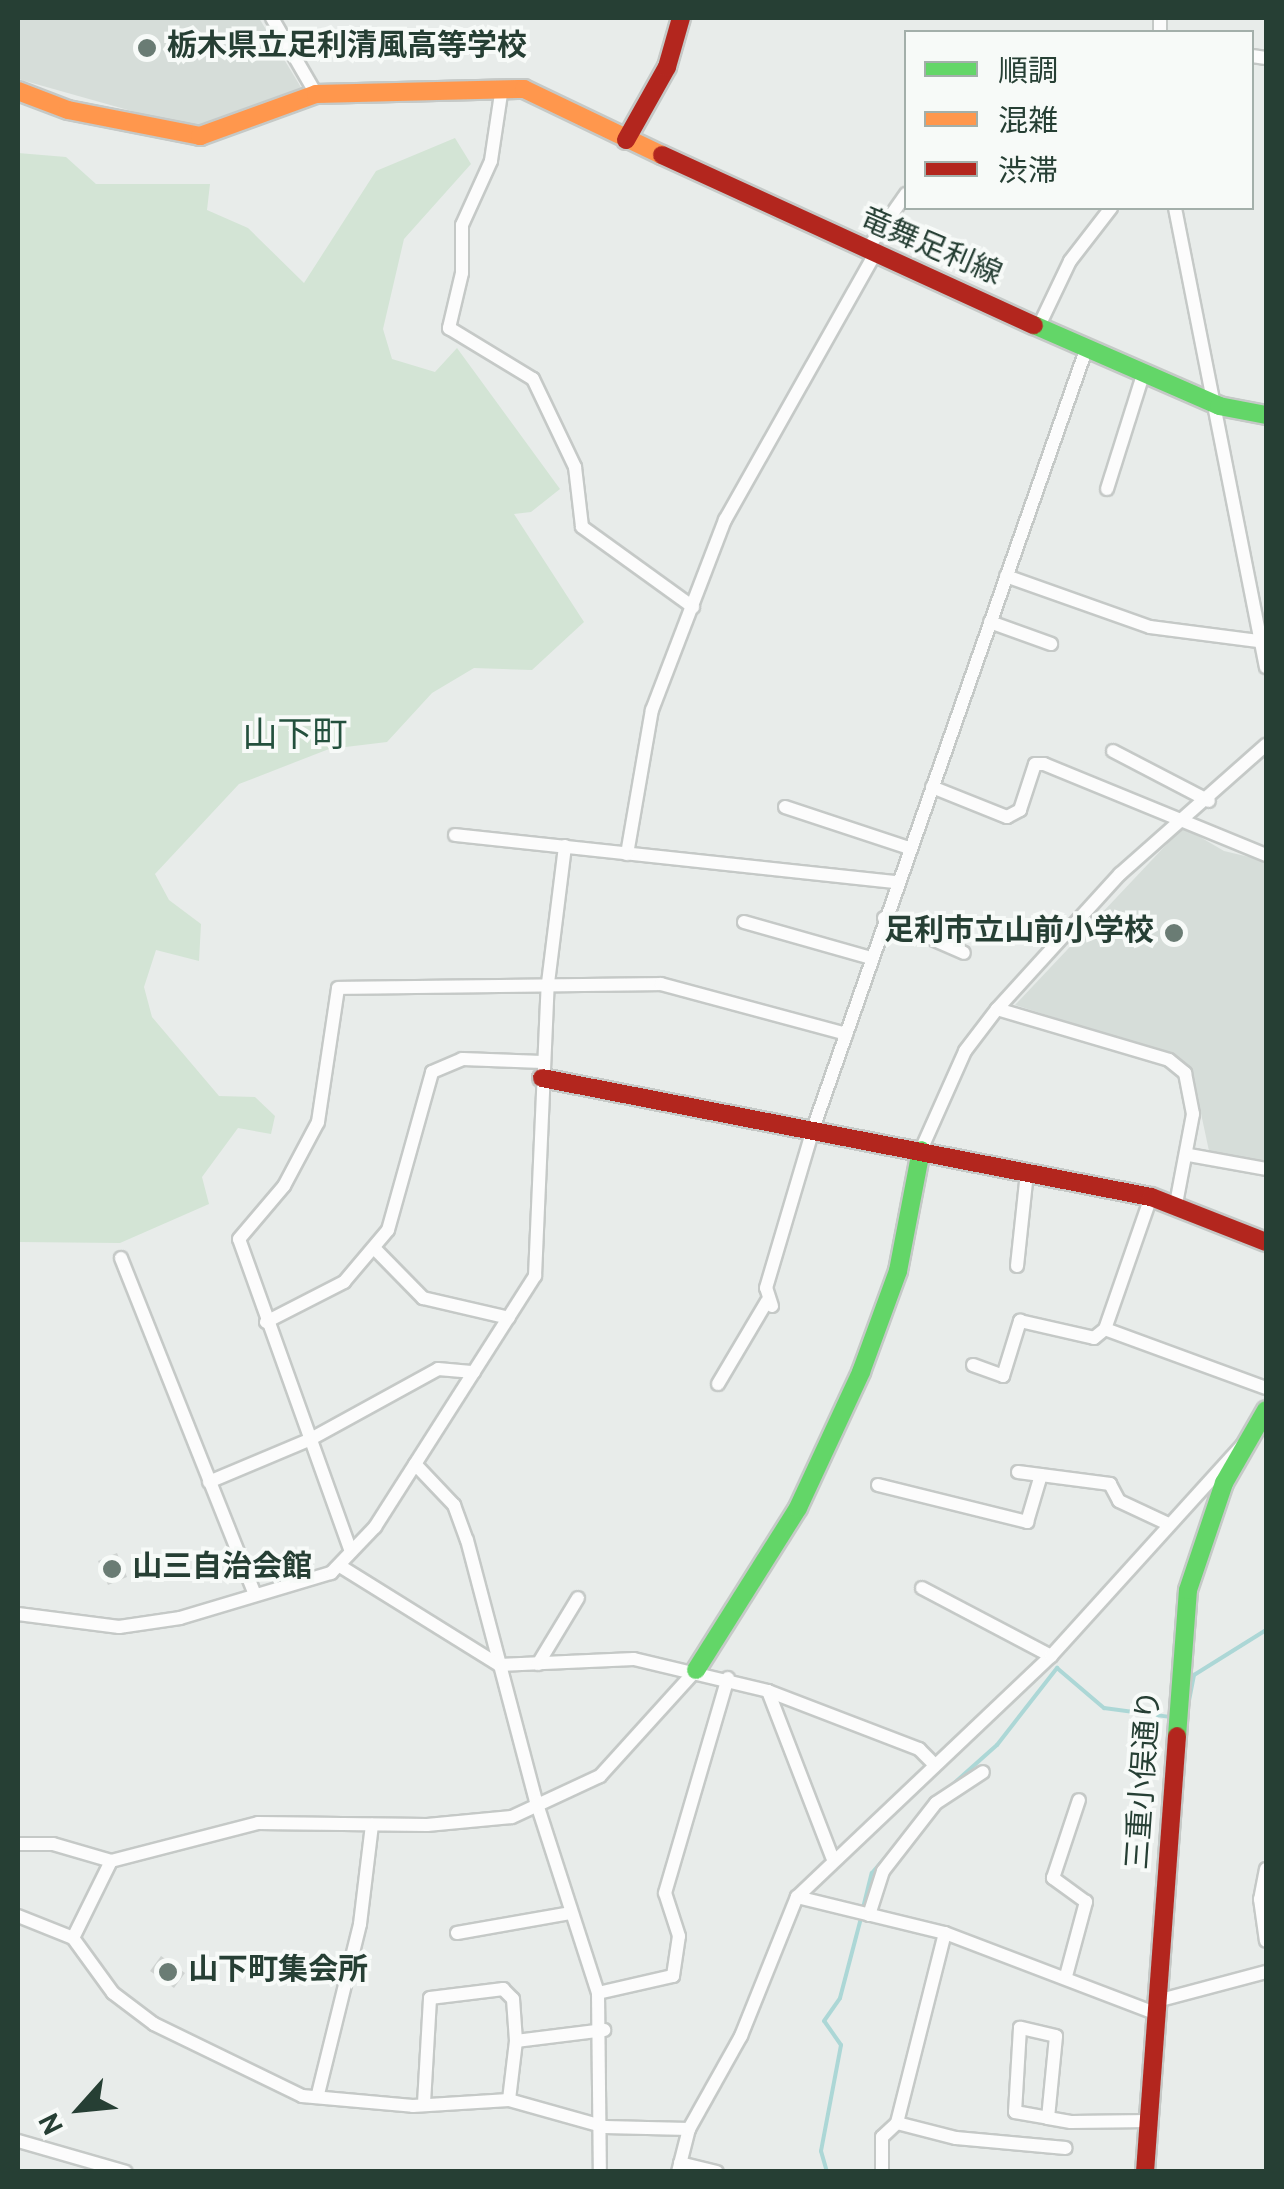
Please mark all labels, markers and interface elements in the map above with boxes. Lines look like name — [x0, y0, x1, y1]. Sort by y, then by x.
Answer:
place label: 栃木県立足利清風高等学校 — [167, 30, 527, 66]
legend — [904, 30, 1254, 210]
marker: 栃木県立足利清風高等学校 — [136, 37, 158, 59]
text: 順調 — [998, 55, 1058, 92]
text: 混雑 — [998, 105, 1058, 142]
text: 渋滞 — [998, 155, 1058, 192]
street label: 竜舞足利線 — [854, 203, 1006, 295]
district label: 山下町 — [243, 716, 347, 758]
place label: 足利市立山前小学校 — [884, 915, 1154, 951]
marker: 足利市立山前小学校 — [1163, 922, 1185, 944]
place label: 山三自治会館 — [132, 1551, 312, 1587]
marker: 山三自治会館 — [101, 1558, 123, 1580]
street label: 三重小俣通り — [1122, 1689, 1170, 1871]
place label: 山下町集会所 — [188, 1954, 368, 1990]
marker: 山下町集会所 — [157, 1961, 179, 1983]
north arrow — [30, 2059, 130, 2159]
text: N — [33, 2105, 74, 2140]

